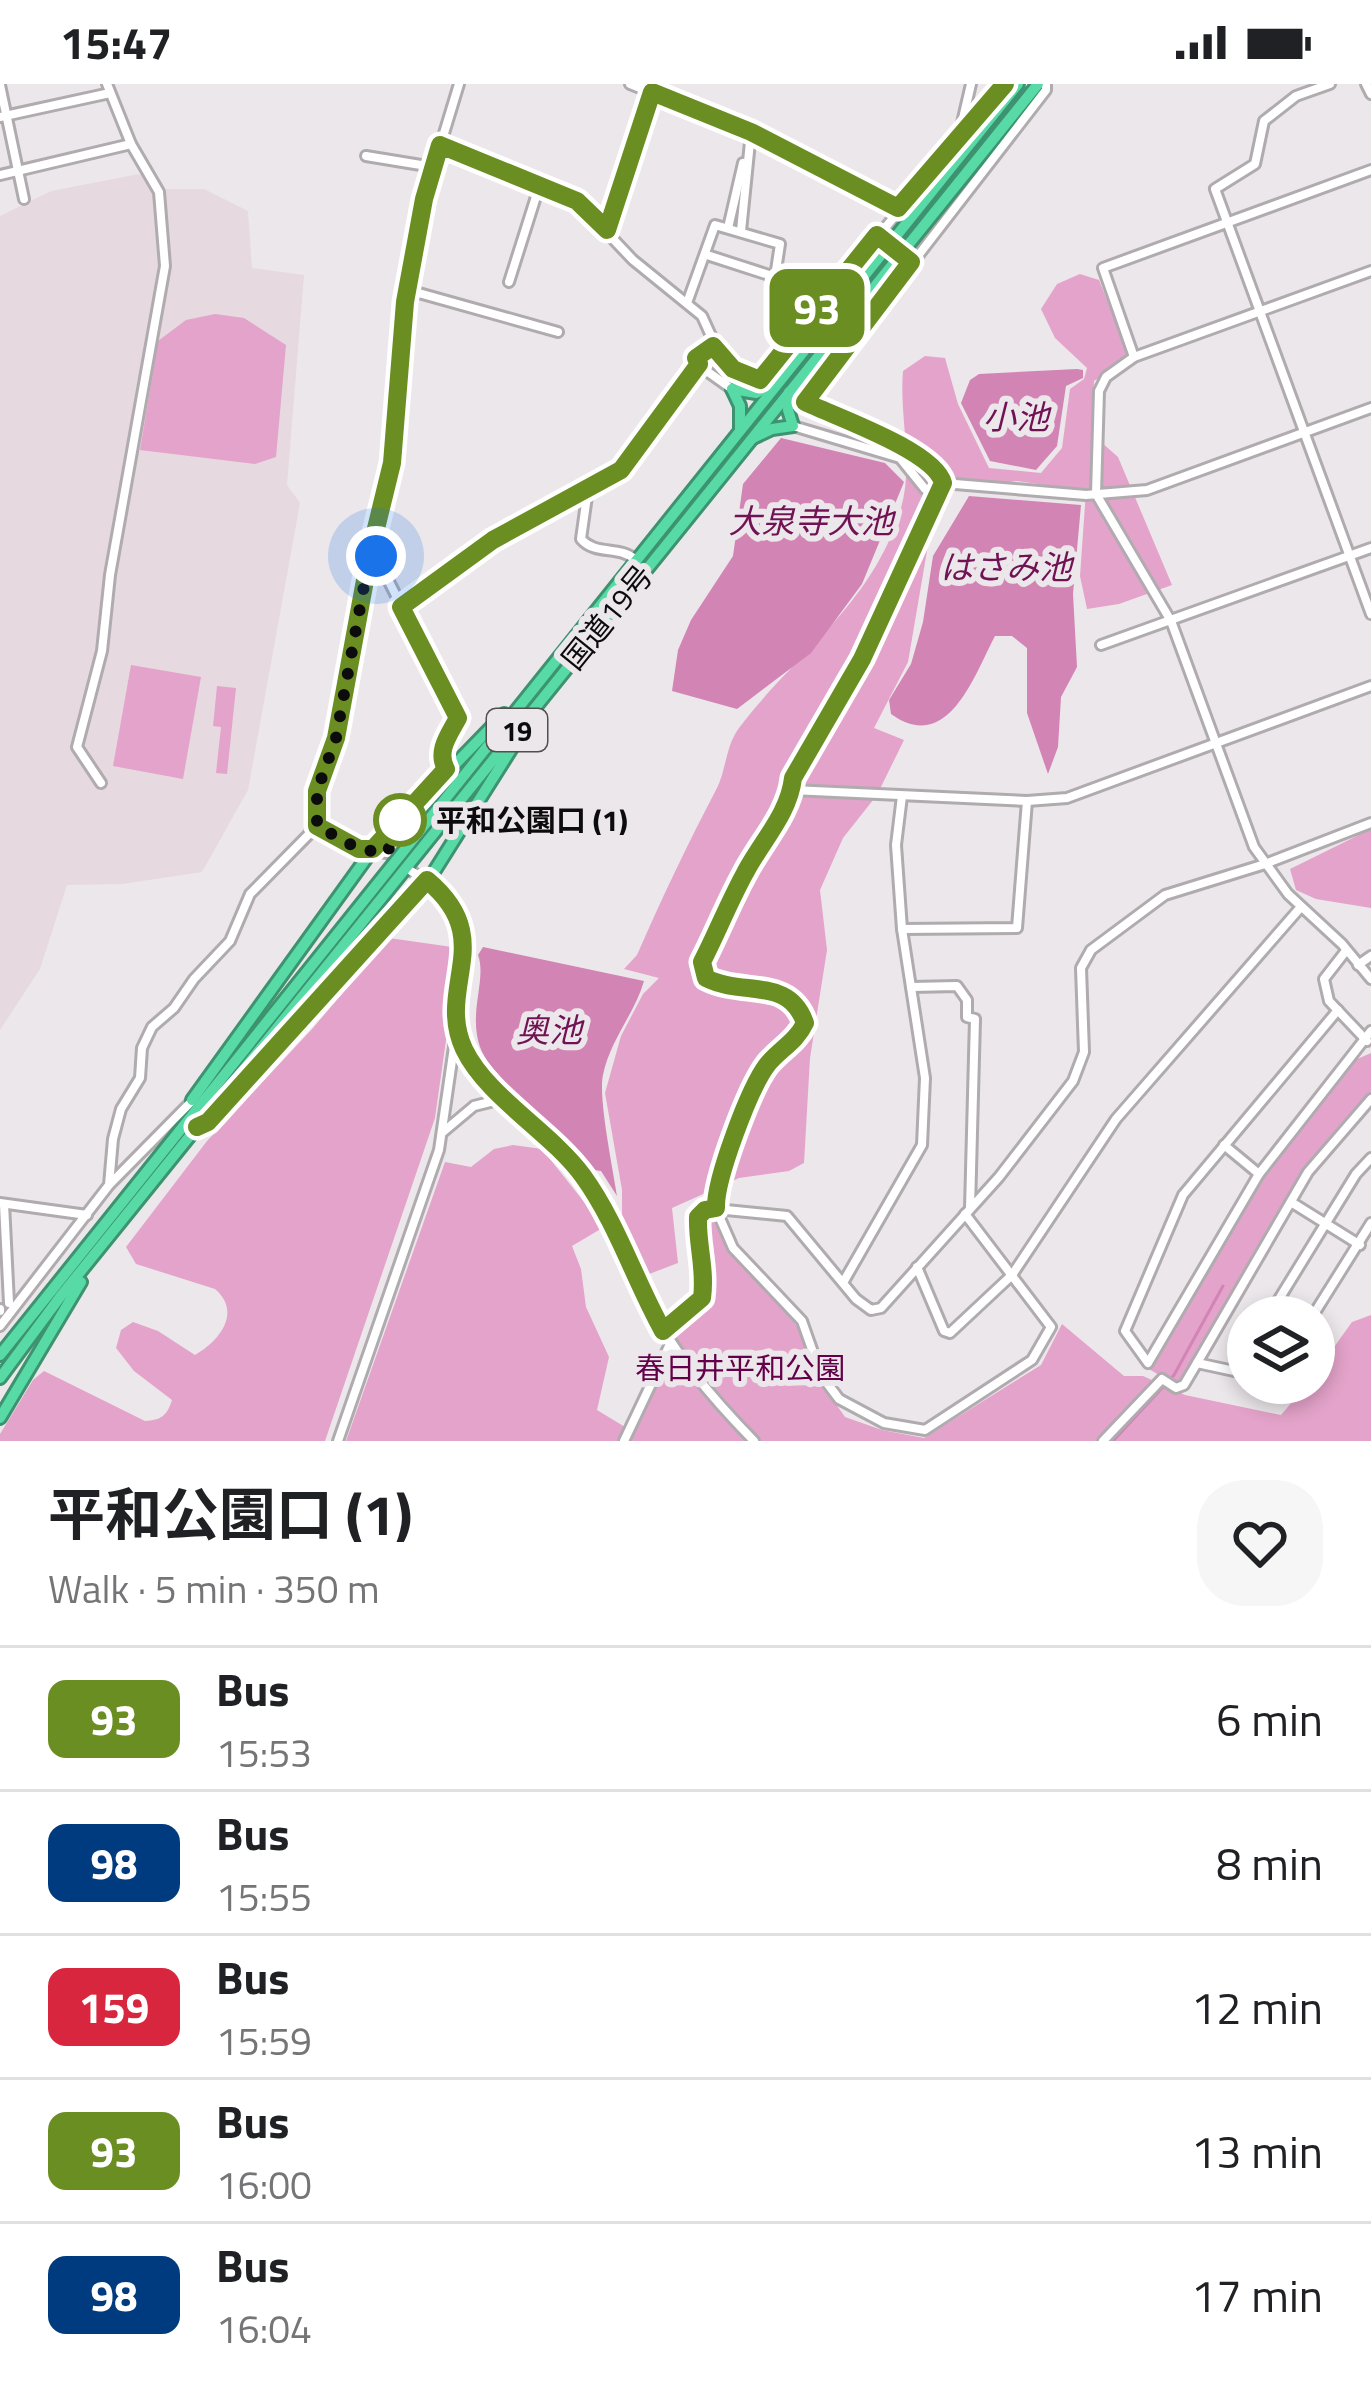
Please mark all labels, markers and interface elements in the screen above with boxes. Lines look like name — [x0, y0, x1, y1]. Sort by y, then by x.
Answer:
text: 15:47 — [60, 8, 172, 76]
line badge: 93 — [763, 269, 871, 347]
text: 93 — [793, 276, 841, 340]
water label: 小池 — [983, 392, 1052, 442]
water label: 大泉寺大池 — [729, 496, 897, 546]
your location — [346, 526, 406, 586]
water label: はさみ池 — [940, 542, 1075, 592]
street label: 国道19号 — [550, 554, 664, 680]
road number: 19 — [487, 709, 547, 751]
marker: 平和公園口 (1) — [375, 795, 425, 845]
place label: 平和公園口 (1) — [436, 797, 628, 843]
water label: 奥池 — [516, 1005, 585, 1055]
map controls — [1227, 1296, 1335, 1404]
button: layers — [1227, 1296, 1335, 1404]
park label: 春日井平和公園 — [635, 1345, 845, 1391]
text: 平和公園口 (1) — [48, 1470, 413, 1557]
button: heart — [1197, 1480, 1323, 1606]
text: Walk · 5 min · 350 m — [48, 1559, 380, 1618]
text: Bus — [216, 1655, 290, 1723]
text: 6 min — [1216, 1685, 1323, 1753]
text: 93 — [90, 1687, 138, 1751]
text: 15:53 — [216, 1723, 312, 1782]
text: Bus — [216, 1799, 290, 1867]
text: 8 min — [1216, 1829, 1323, 1897]
text: 98 — [90, 1831, 138, 1895]
text: 15:55 — [216, 1867, 312, 1926]
text: Bus — [216, 1943, 290, 2011]
text: 12 min — [1191, 1973, 1323, 2041]
text: 159 — [79, 1975, 149, 2039]
text: 15:59 — [216, 2011, 312, 2070]
text: Bus — [216, 2087, 290, 2155]
text: 13 min — [1191, 2117, 1323, 2185]
text: 93 — [90, 2119, 138, 2183]
text: 16:00 — [216, 2155, 312, 2214]
text: Bus — [216, 2231, 290, 2299]
text: 17 min — [1191, 2261, 1323, 2329]
text: 98 — [90, 2263, 138, 2327]
text: 16:04 — [216, 2299, 312, 2358]

